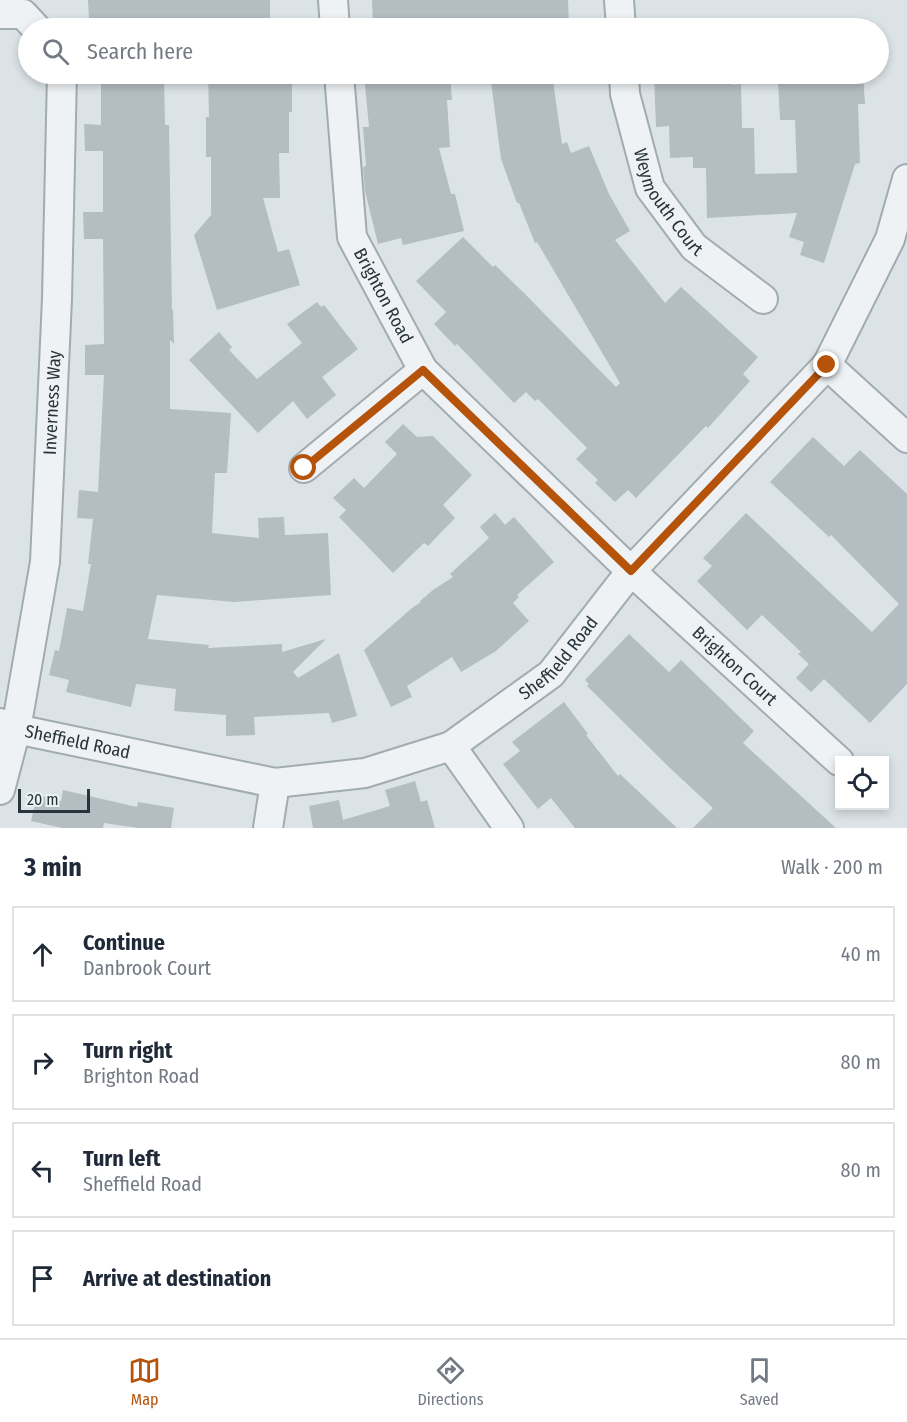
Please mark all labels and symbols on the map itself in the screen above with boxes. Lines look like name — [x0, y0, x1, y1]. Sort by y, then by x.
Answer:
street label: Weymouth Court — [629, 146, 707, 261]
street label: Brighton Road — [349, 244, 418, 347]
street label: Inverness Way — [39, 350, 66, 455]
route end — [813, 351, 839, 377]
route start — [290, 454, 316, 480]
street label: Sheffield Road — [514, 612, 603, 705]
street label: Brighton Court — [688, 621, 782, 710]
street label: Sheffield Road — [23, 720, 132, 764]
scale bar — [18, 786, 90, 814]

